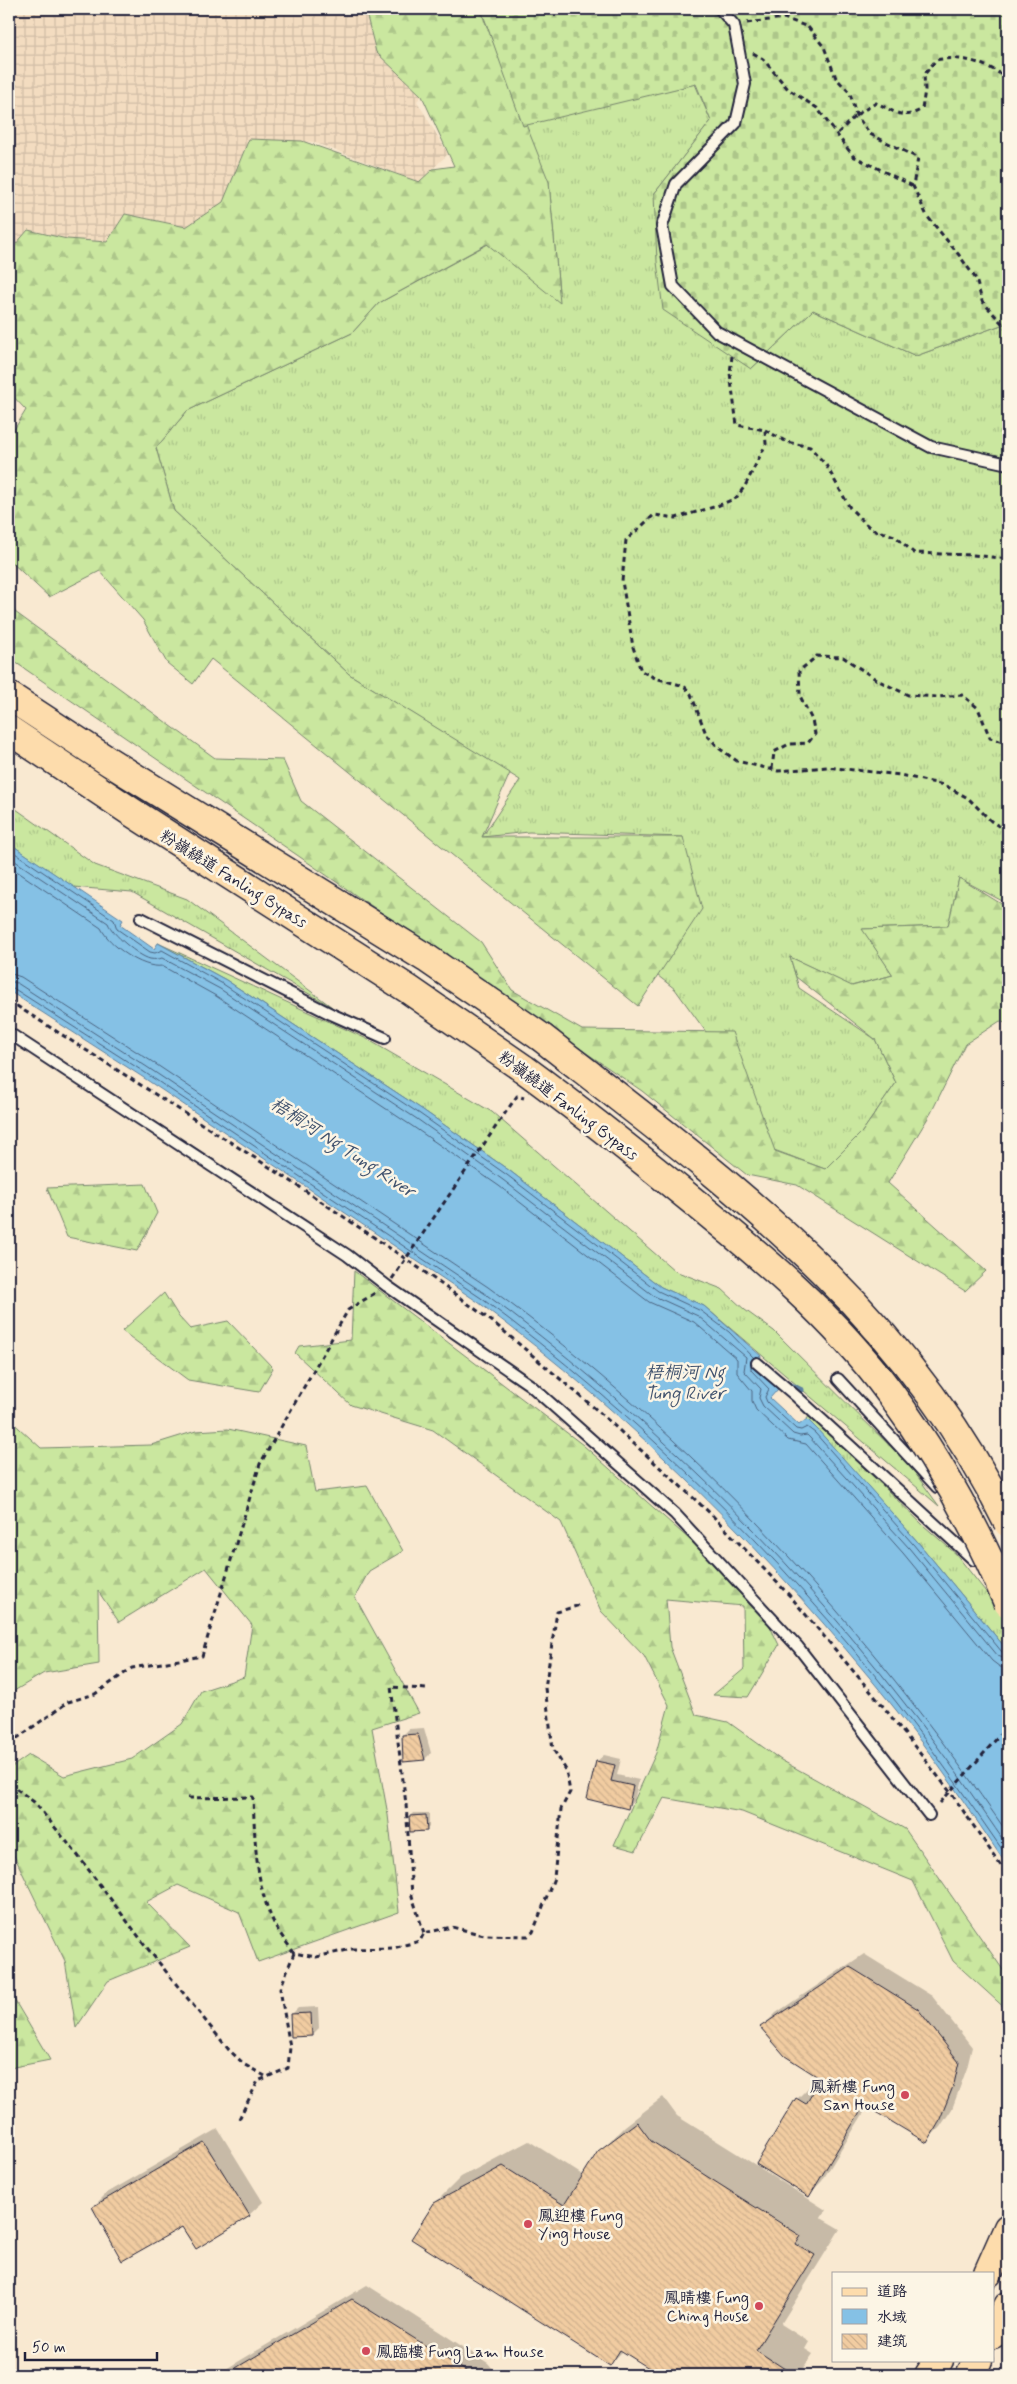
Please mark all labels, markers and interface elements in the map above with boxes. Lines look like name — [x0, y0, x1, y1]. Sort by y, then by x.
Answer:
street label: 粉嶺繞道 Fanling Bypass — [155, 825, 311, 934]
street label: 粉嶺繞道 Fanling Bypass — [494, 1047, 642, 1166]
water label: 梧桐河 Ng Tung River — [265, 1092, 421, 1207]
water label: 梧桐河 Ng Tung River — [645, 1361, 728, 1408]
place label: 鳳新樓 Fung San House — [810, 2077, 895, 2116]
marker: 鳳新樓 Fung San House — [899, 2089, 911, 2101]
place label: 鳳迎樓 Fung Ying House — [538, 2206, 623, 2246]
marker: 鳳迎樓 Fung Ying House — [522, 2218, 534, 2230]
legend — [832, 2272, 994, 2362]
text: 道路 — [877, 2282, 907, 2302]
place label: 鳳晴樓 Fung Ching House — [664, 2288, 749, 2327]
marker: 鳳晴樓 Fung Ching House — [753, 2300, 765, 2312]
text: 水域 — [877, 2308, 907, 2328]
scale bar — [25, 2329, 158, 2361]
text: 建筑 — [877, 2332, 907, 2352]
text: 50 m — [32, 2338, 66, 2358]
place label: 鳳臨樓 Fung Lam House — [376, 2342, 544, 2364]
marker: 鳳臨樓 Fung Lam House — [360, 2345, 372, 2357]

